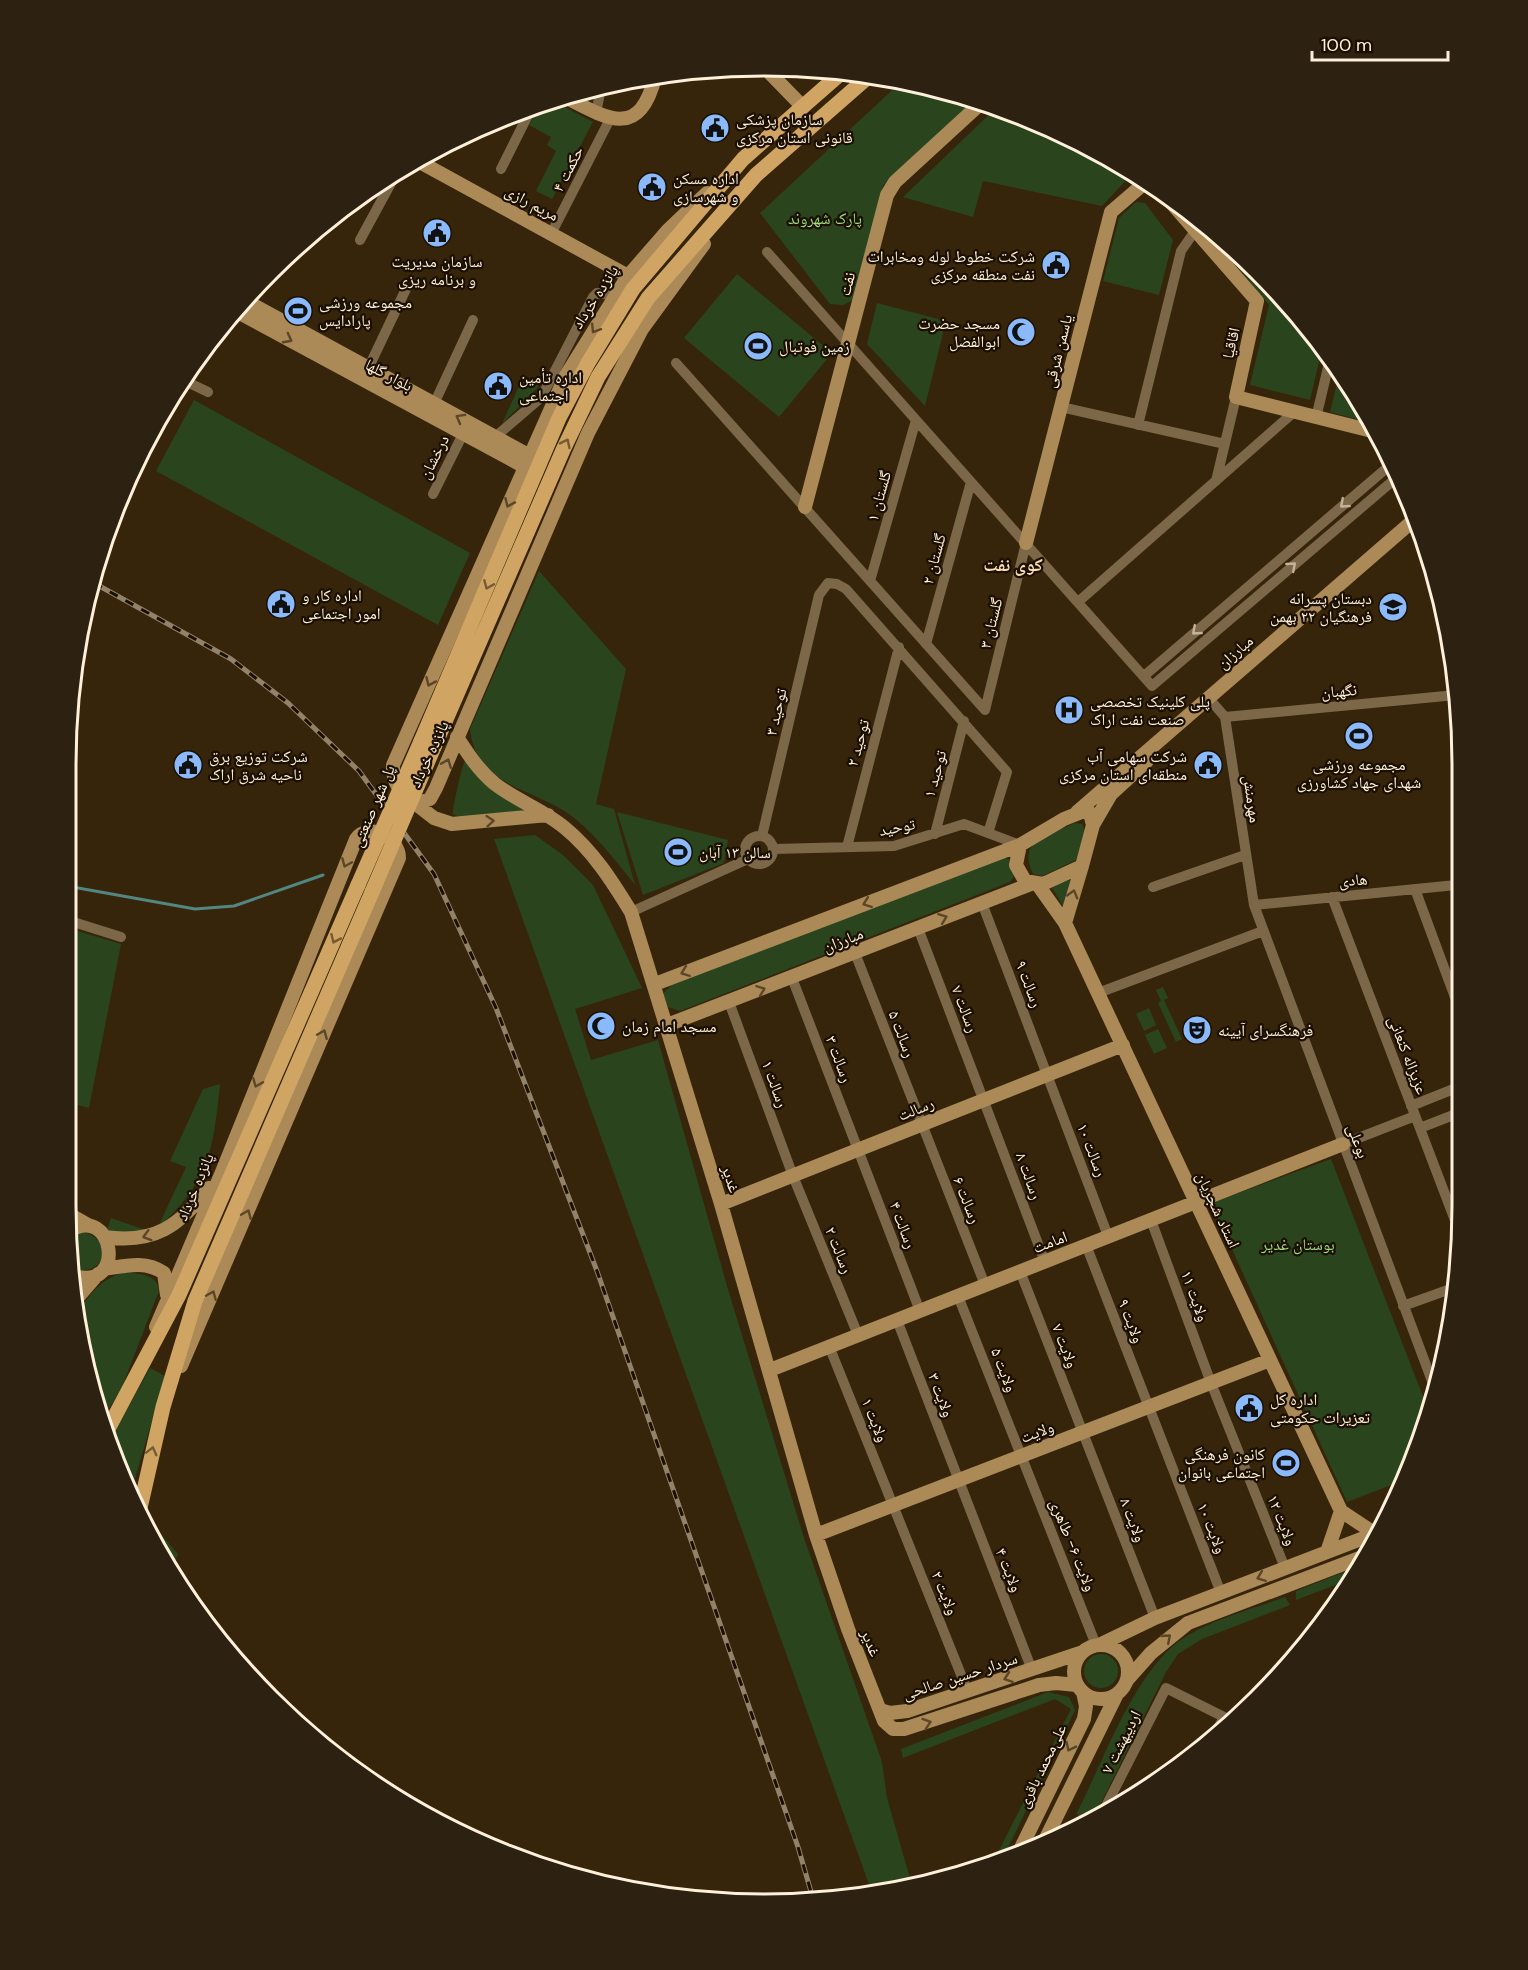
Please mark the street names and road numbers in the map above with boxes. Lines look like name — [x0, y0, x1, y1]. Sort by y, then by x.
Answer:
street label: حکمت ۴ — [548, 143, 588, 195]
street label: مریم رازی — [501, 180, 563, 226]
street label: پانزده خرداد — [567, 261, 623, 333]
street label: نفت — [834, 270, 860, 298]
street label: یاسمن شرقی — [1039, 312, 1077, 390]
street label: اقاقیا — [1217, 325, 1245, 361]
street label: بلوار گلها — [362, 354, 416, 396]
street label: درخشان — [414, 431, 454, 483]
street label: گلستان ۱ — [862, 468, 896, 524]
street label: گلستان ۲ — [917, 531, 951, 587]
street label: گلستان ۳ — [975, 595, 1008, 651]
street label: مبارزان — [1212, 630, 1258, 674]
street label: نگهبان — [1320, 679, 1358, 703]
street label: توحید ۳ — [760, 686, 792, 738]
street label: پانزده خرداد — [404, 717, 454, 791]
street label: توحید ۲ — [842, 717, 874, 769]
street label: توحید ۱ — [919, 748, 951, 800]
street label: پل شهر صنعتی — [346, 762, 400, 850]
street label: مهرمنش — [1238, 774, 1266, 824]
street label: توحید — [877, 813, 917, 841]
street label: هادی — [1338, 868, 1368, 892]
street label: مبارزان — [820, 923, 866, 957]
street label: رسالت ۹ — [1010, 958, 1048, 1010]
street label: رسالت ۷ — [946, 983, 984, 1035]
street label: رسالت ۵ — [883, 1008, 921, 1060]
street label: عزیزاله کنعانی — [1383, 1013, 1433, 1097]
street label: رسالت ۳ — [820, 1033, 858, 1085]
street label: رسالت ۱ — [757, 1058, 793, 1110]
street label: رسالت — [895, 1092, 937, 1126]
street label: رسالت ۱۰ — [1072, 1120, 1112, 1180]
street label: بوعلی — [1342, 1121, 1374, 1161]
street label: پانزده خرداد — [171, 1150, 219, 1224]
street label: رسالت ۸ — [1011, 1150, 1047, 1202]
street label: غدیر — [717, 1162, 745, 1195]
street label: استاد شجریان — [1191, 1169, 1245, 1251]
street label: رسالت ۶ — [948, 1174, 986, 1226]
street label: رسالت ۴ — [884, 1199, 922, 1251]
street label: رسالت ۲ — [820, 1224, 858, 1276]
street label: امامت — [1030, 1226, 1070, 1258]
street label: ولایت ۱۱ — [1176, 1268, 1214, 1324]
street label: ولایت ۹ — [1113, 1296, 1149, 1346]
street label: ولایت ۷ — [1047, 1321, 1083, 1371]
street label: ولایت ۵ — [986, 1345, 1022, 1395]
street label: ولایت ۳ — [923, 1370, 959, 1420]
street label: ولایت ۱ — [857, 1395, 893, 1445]
street label: ولایت — [1017, 1416, 1057, 1448]
street label: ولایت ۱۲ — [1262, 1492, 1302, 1548]
street label: ولایت ۸ — [1115, 1495, 1151, 1545]
street label: ولایت ۶- طاهری — [1045, 1496, 1101, 1594]
street label: ولایت ۱۰ — [1192, 1500, 1232, 1556]
street label: ولایت ۴ — [991, 1545, 1027, 1595]
street label: ولایت ۲ — [927, 1568, 963, 1618]
street label: غدیر — [856, 1625, 886, 1660]
street label: سردار حسین صالحی — [900, 1648, 1020, 1704]
street label: اردیبهشت ۷ — [1096, 1707, 1146, 1777]
street label: علی‌محمد باقری — [1013, 1721, 1071, 1811]

